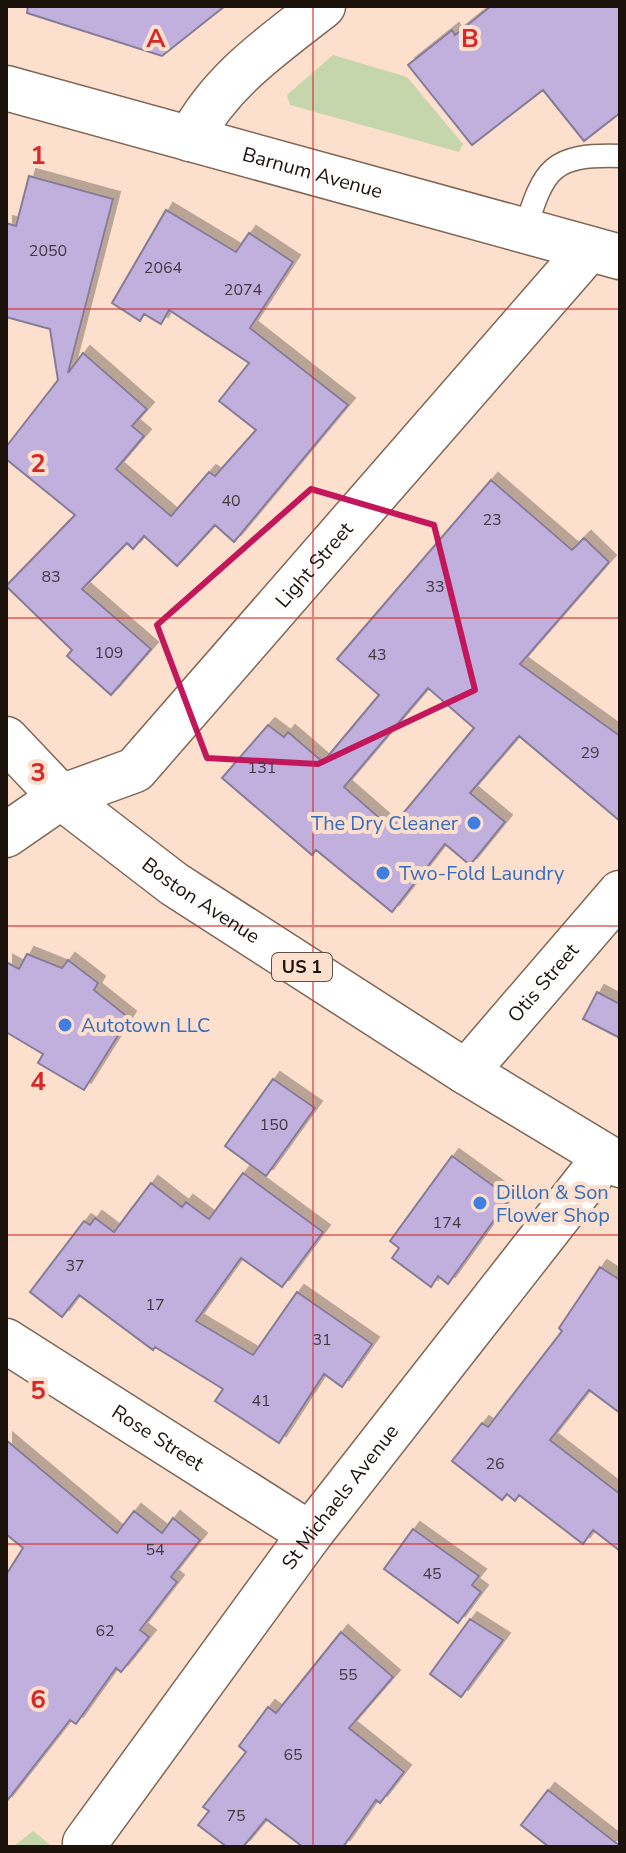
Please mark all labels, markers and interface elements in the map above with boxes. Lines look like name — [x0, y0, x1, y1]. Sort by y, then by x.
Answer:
text: A — [146, 21, 166, 56]
text: B — [461, 21, 479, 56]
text: 1 — [30, 138, 46, 173]
street label: Barnum Avenue — [239, 140, 386, 205]
house number: 2050 — [29, 240, 67, 262]
house number: 2064 — [144, 257, 183, 279]
house number: 2074 — [224, 279, 263, 301]
text: 2 — [30, 446, 46, 481]
house number: 40 — [221, 490, 241, 512]
house number: 23 — [482, 509, 502, 531]
street label: Light Street — [269, 515, 359, 613]
house number: 83 — [41, 566, 61, 588]
house number: 33 — [425, 576, 445, 598]
house number: 109 — [95, 642, 123, 664]
house number: 43 — [367, 644, 387, 666]
house number: 29 — [580, 742, 600, 764]
text: 3 — [30, 755, 46, 790]
house number: 131 — [248, 757, 276, 779]
place label: The Dry Cleaner — [311, 810, 458, 837]
marker: The Dry Cleaner — [465, 814, 483, 832]
street label: Boston Avenue — [136, 851, 265, 949]
place label: Two-Fold Laundry — [399, 860, 565, 887]
marker: Two-Fold Laundry — [374, 864, 392, 882]
street label: Otis Street — [501, 936, 585, 1028]
road number: US 1 — [272, 953, 332, 981]
place label: Autotown LLC — [81, 1012, 210, 1039]
marker: Autotown LLC — [56, 1016, 74, 1034]
text: 4 — [30, 1064, 46, 1099]
house number: 150 — [260, 1114, 288, 1136]
place label: Dillon & Son Flower Shop — [496, 1179, 610, 1229]
marker: Dillon & Son Flower Shop — [471, 1194, 489, 1212]
house number: 174 — [433, 1212, 462, 1234]
house number: 37 — [65, 1255, 85, 1277]
house number: 17 — [145, 1294, 165, 1316]
house number: 31 — [312, 1329, 332, 1351]
text: 5 — [30, 1373, 46, 1408]
house number: 41 — [251, 1390, 271, 1412]
street label: Rose Street — [107, 1398, 210, 1477]
street label: St Michaels Avenue — [275, 1418, 405, 1575]
house number: 26 — [485, 1453, 505, 1475]
house number: 54 — [145, 1539, 165, 1561]
house number: 45 — [422, 1563, 442, 1585]
house number: 62 — [95, 1620, 115, 1642]
house number: 55 — [338, 1664, 358, 1686]
text: 6 — [30, 1682, 46, 1717]
house number: 65 — [283, 1744, 303, 1766]
house number: 75 — [226, 1805, 246, 1827]

